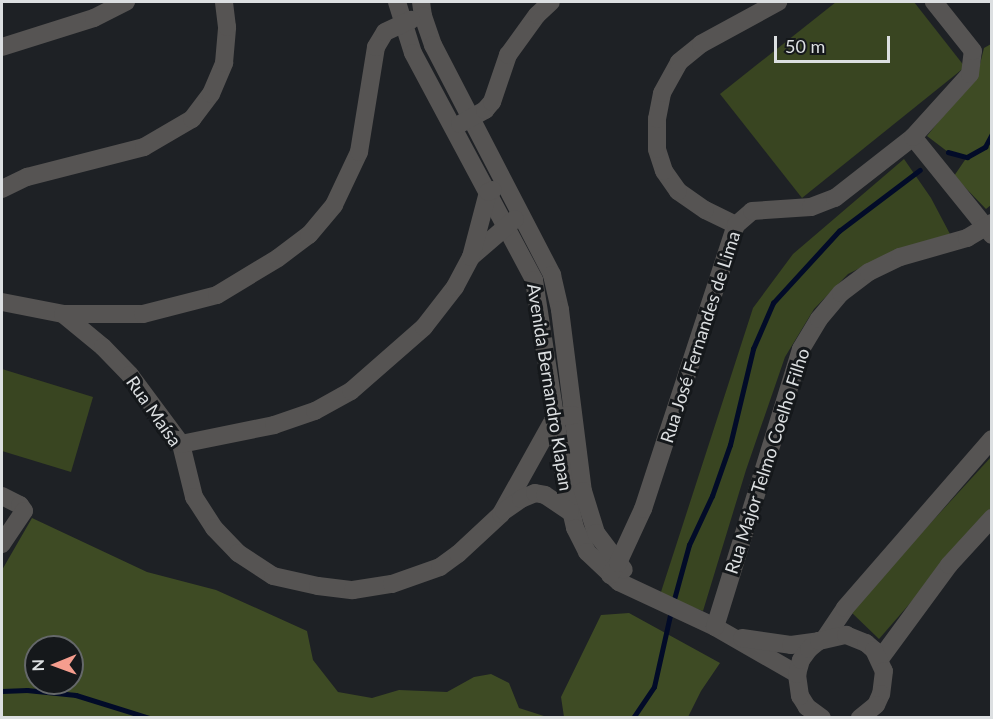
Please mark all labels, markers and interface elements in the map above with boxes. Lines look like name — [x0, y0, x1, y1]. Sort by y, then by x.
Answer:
scale bar — [777, 24, 892, 62]
text: 50 m — [785, 35, 825, 57]
street label: Rua José Fernandes de Lima — [655, 228, 745, 446]
street label: Avenida Bernandro Klapan — [523, 282, 577, 492]
street label: Rua Major Telmo Coelho Filho — [720, 345, 814, 577]
street label: Rua Maísa — [122, 372, 186, 450]
north arrow — [24, 635, 84, 695]
text: N — [28, 659, 47, 672]

